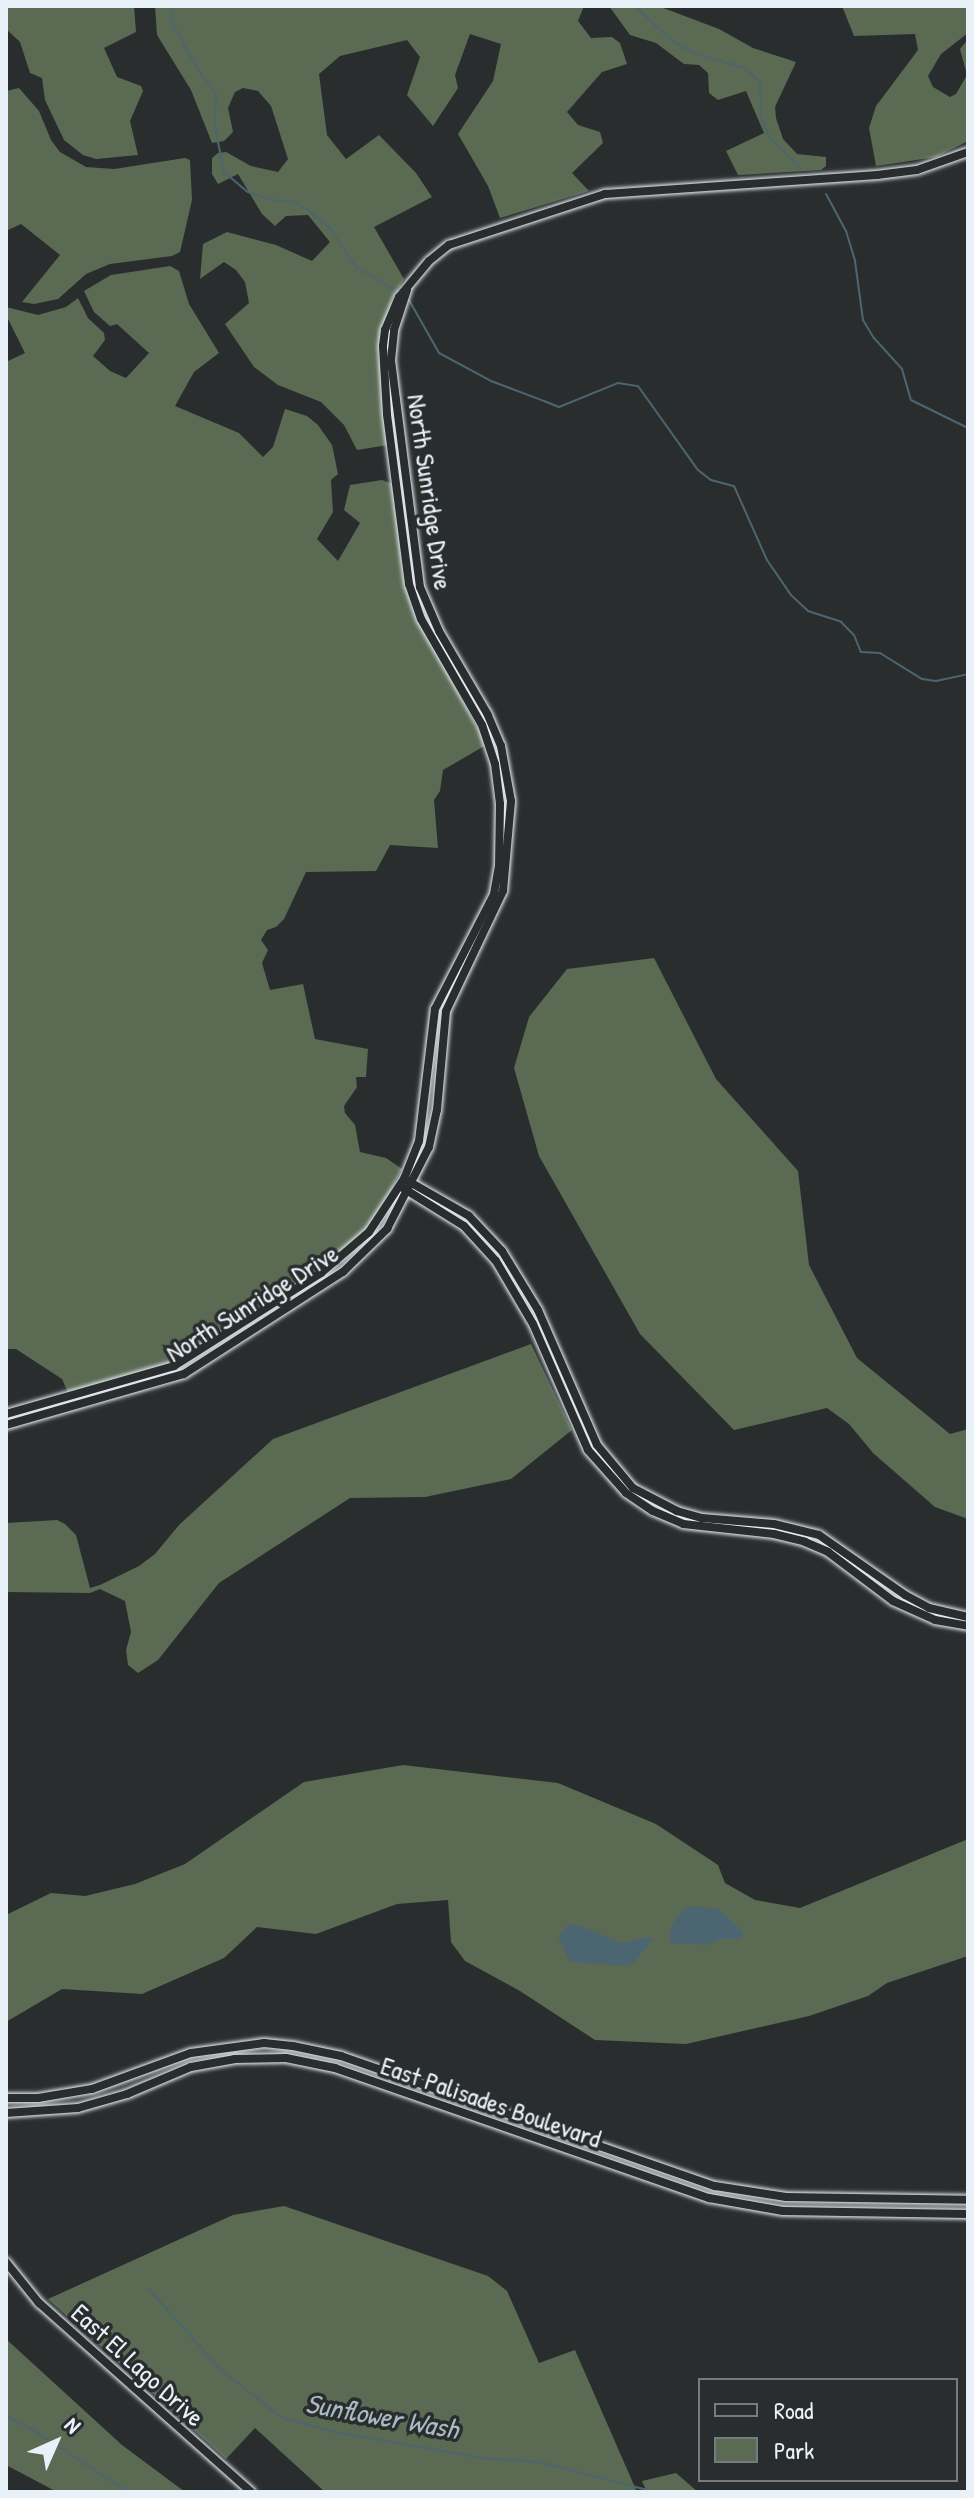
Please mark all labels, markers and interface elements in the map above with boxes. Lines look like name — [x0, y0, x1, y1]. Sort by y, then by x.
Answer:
street label: North Sunridge Drive — [401, 392, 459, 592]
street label: North Sunridge Drive — [160, 1238, 344, 1368]
street label: East Palisades Boulevard — [377, 2050, 605, 2154]
street label: East El Lago Drive — [65, 2297, 211, 2433]
legend — [698, 2378, 958, 2482]
water label: Sunflower Wash — [303, 2386, 461, 2446]
text: Road — [774, 2394, 813, 2426]
north arrow — [16, 2402, 96, 2482]
text: N — [58, 2410, 88, 2440]
text: Park — [774, 2434, 814, 2466]

